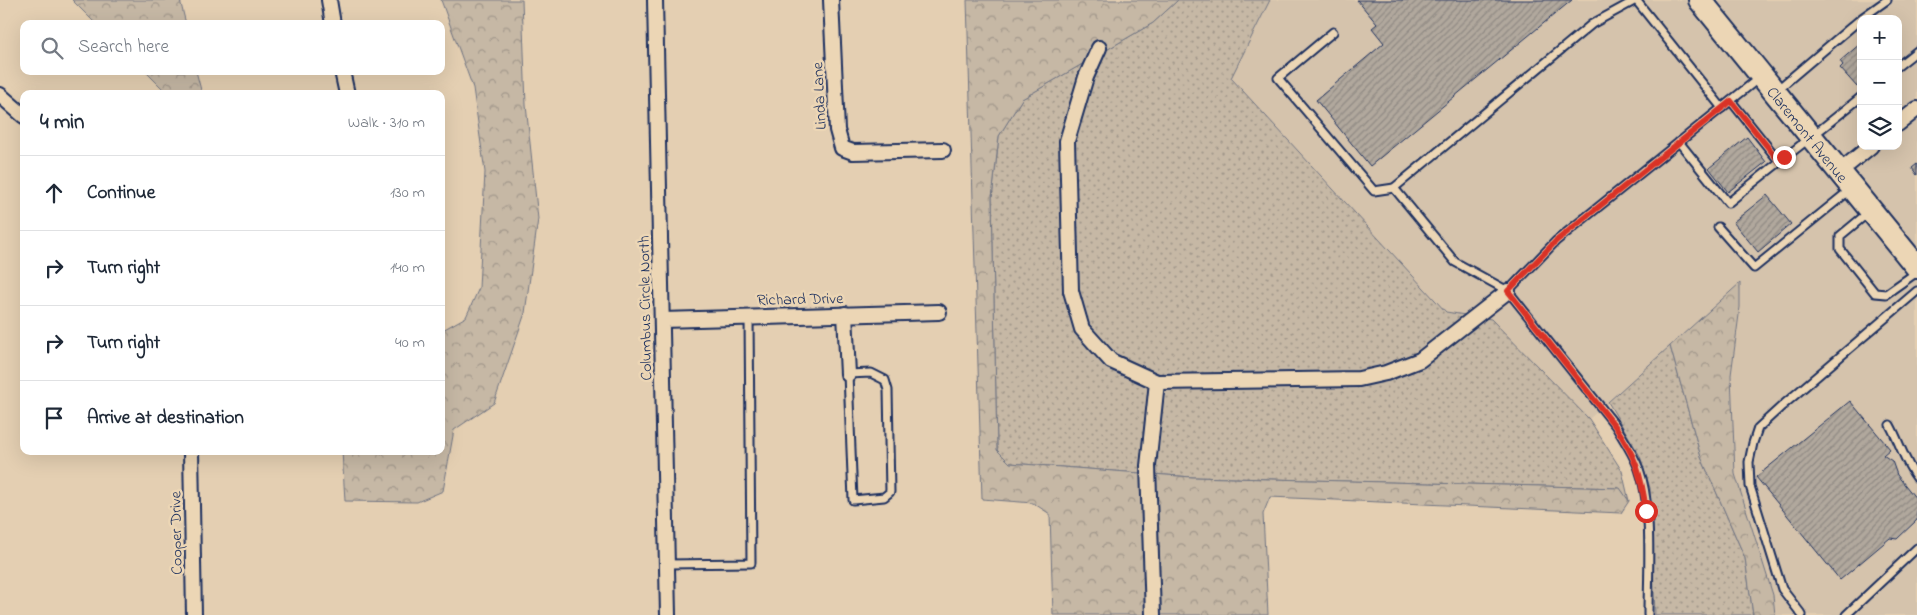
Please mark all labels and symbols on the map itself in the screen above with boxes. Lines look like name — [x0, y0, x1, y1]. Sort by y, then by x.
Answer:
street label: Linda Lane — [806, 61, 834, 130]
street label: Claremont Avenue — [1760, 82, 1853, 189]
route end — [1773, 146, 1796, 169]
street label: Columbus Circle North — [633, 235, 659, 381]
street label: Richard Drive — [757, 287, 844, 313]
street label: Cooper Drive — [164, 490, 190, 575]
route start — [1635, 500, 1658, 523]

